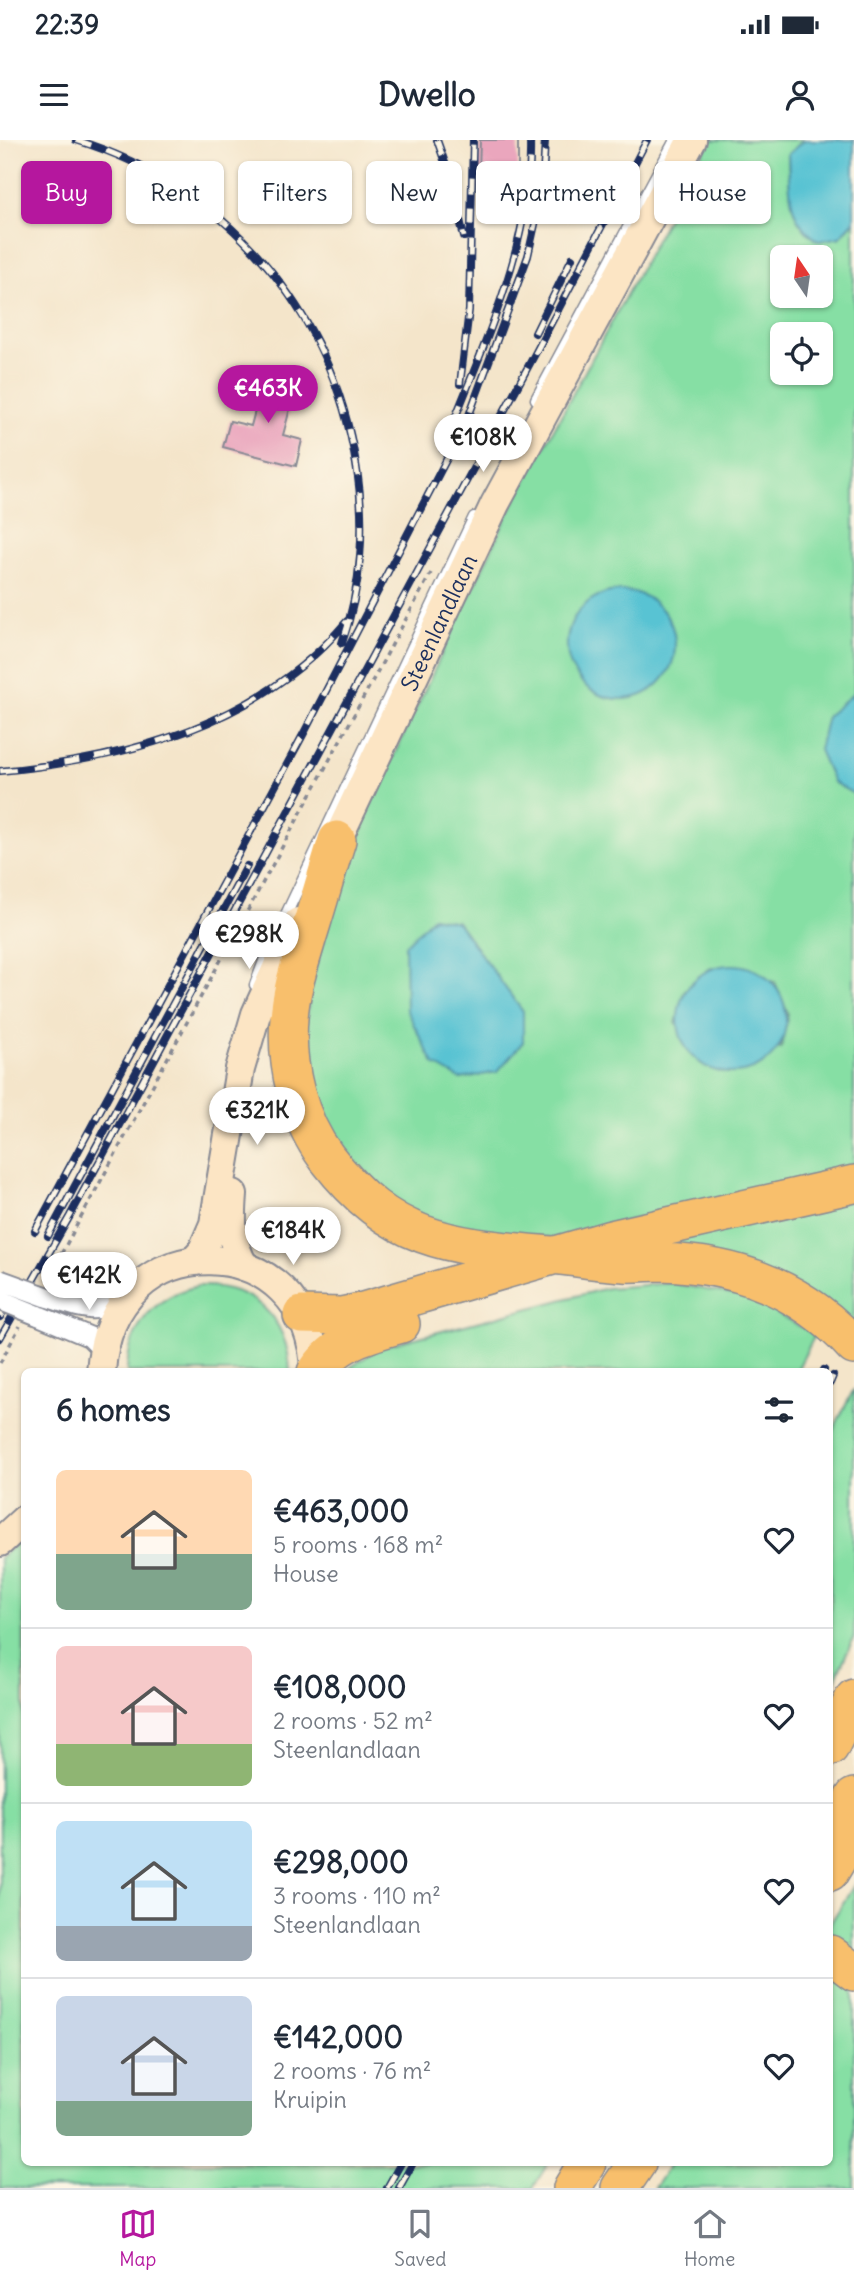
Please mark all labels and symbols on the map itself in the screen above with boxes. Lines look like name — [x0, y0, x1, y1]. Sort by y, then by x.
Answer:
north arrow — [770, 245, 833, 308]
pin: €463K — [219, 366, 317, 425]
pin: €108K — [434, 414, 532, 474]
street label: Steenlandlaan — [394, 549, 483, 695]
pin: €298K — [200, 912, 298, 971]
pin: €321K — [208, 1088, 306, 1147]
pin: €184K — [244, 1208, 342, 1267]
pin: €142K — [40, 1252, 138, 1312]

